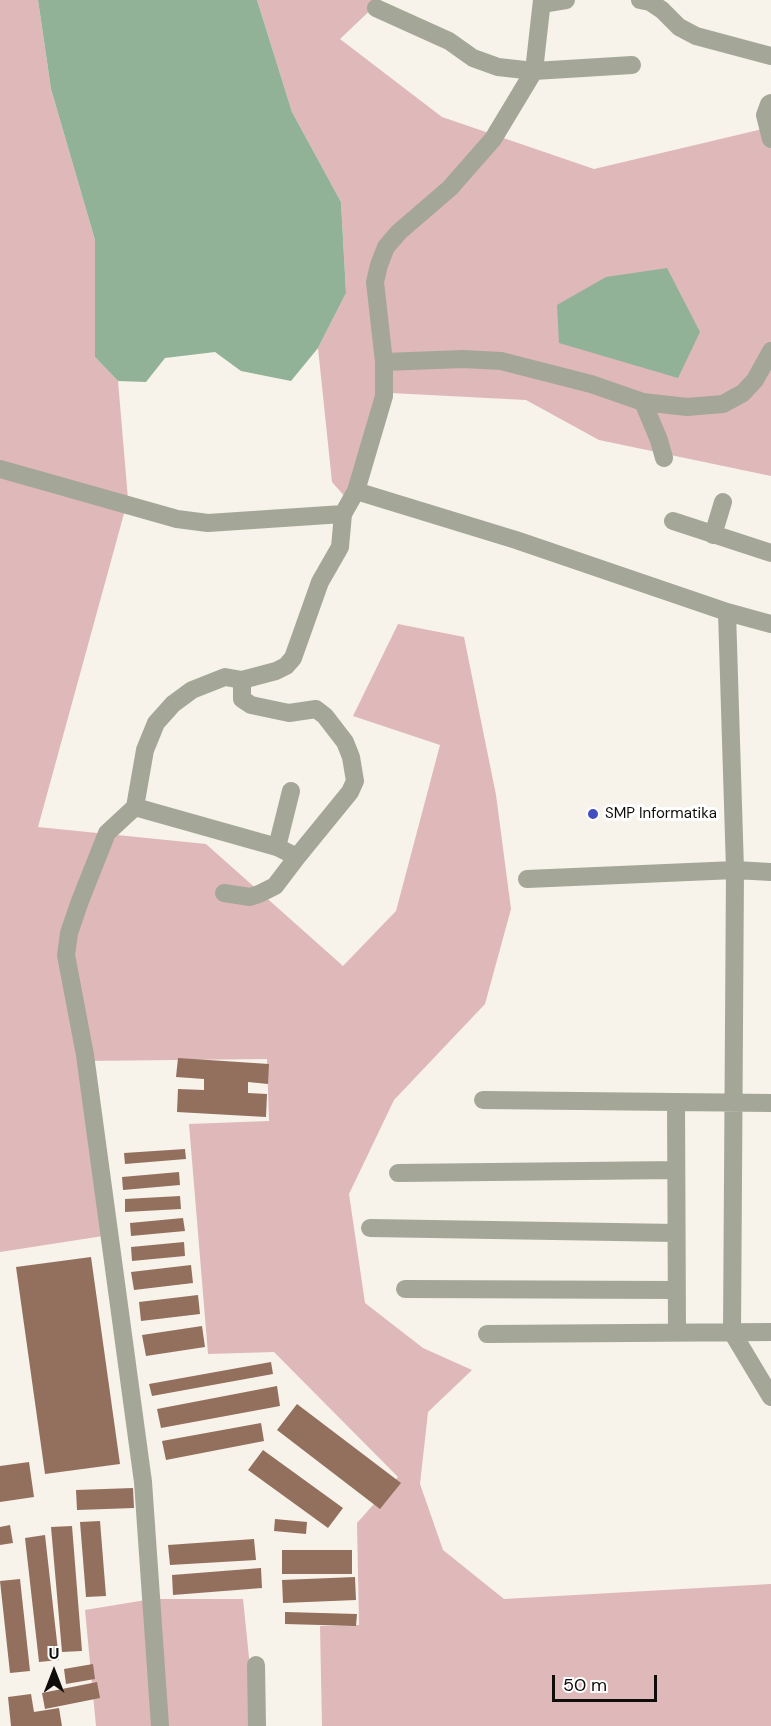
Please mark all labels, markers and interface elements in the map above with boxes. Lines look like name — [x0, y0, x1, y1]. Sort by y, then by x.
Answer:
place label: SMP Informatika — [605, 805, 717, 823]
marker: SMP Informatika — [586, 807, 600, 821]
north arrow — [24, 1642, 84, 1702]
text: U — [49, 1643, 59, 1664]
scale bar — [555, 1663, 660, 1701]
text: 50 m — [563, 1673, 607, 1697]

